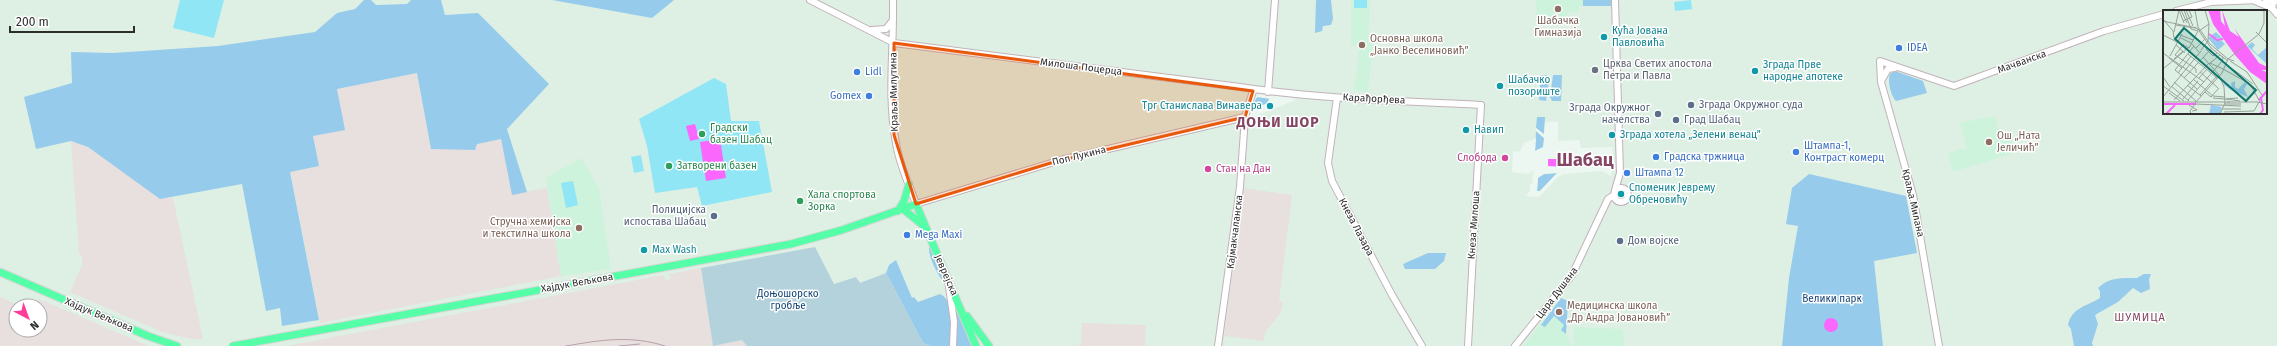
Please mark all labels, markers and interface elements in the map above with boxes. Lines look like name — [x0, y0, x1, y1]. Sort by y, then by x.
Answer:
marker: Шабачка Гимназија — [1553, 4, 1563, 14]
scale bar — [10, 8, 134, 34]
inset map — [2163, 10, 2267, 114]
text: 200 m — [16, 15, 49, 29]
place label: Шабачка Гимназија — [1534, 15, 1582, 39]
place label: Кућа Јована Павловића — [1612, 25, 1668, 49]
marker: Кућа Јована Павловића — [1599, 32, 1609, 42]
place label: Основна школа „Јанко Веселиновић” — [1370, 33, 1469, 57]
marker: Основна школа „Јанко Веселиновић” — [1357, 40, 1367, 50]
place label: IDEA — [1907, 42, 1928, 54]
marker: IDEA — [1894, 43, 1904, 53]
street label: Мачванска — [1996, 48, 2048, 76]
street label: Краља Милутина — [887, 52, 901, 132]
street label: Милоша Поцерца — [1039, 56, 1123, 78]
place label: Црква Светих апостола Петра и Павла — [1603, 58, 1712, 82]
place label: Зграда Прве народне апотеке — [1763, 59, 1843, 83]
marker: Црква Светих апостола Петра и Павла — [1590, 65, 1600, 75]
place label: Lidl — [865, 66, 882, 78]
marker: Зграда Прве народне апотеке — [1750, 66, 1760, 76]
marker: Lidl — [852, 67, 862, 77]
place label: Шабачко позориште — [1508, 74, 1560, 98]
marker: Шабачко позориште — [1495, 81, 1505, 91]
place label: Gomex — [830, 90, 861, 102]
marker: Gomex — [864, 91, 874, 101]
street label: Карађорђева — [1342, 91, 1406, 107]
place label: Зграда Окружног суда — [1699, 99, 1803, 111]
place label: Трг Станислава Винавера — [1142, 100, 1262, 112]
marker: Зграда Окружног суда — [1686, 100, 1696, 110]
marker: Трг Станислава Винавера — [1265, 101, 1275, 111]
place label: Зграда Окружног начелства — [1569, 102, 1651, 126]
marker: Зграда Окружног начелства — [1653, 109, 1663, 119]
district label: ДОЊИ ШОР — [1235, 114, 1320, 131]
place label: Град Шабац — [1684, 114, 1740, 126]
marker: Град Шабац — [1671, 115, 1681, 125]
place label: Градски базен Шабац — [710, 122, 772, 146]
place label: Навип — [1474, 124, 1504, 136]
marker: Навип — [1461, 125, 1471, 135]
marker: Градски базен Шабац — [697, 129, 707, 139]
place label: Зграда хотела „Зелени венац” — [1620, 129, 1761, 141]
marker: Зграда хотела „Зелени венац” — [1607, 130, 1617, 140]
place label: Ош „Ната Јеличић” — [1997, 130, 2040, 154]
marker: Ош „Ната Јеличић” — [1984, 137, 1994, 147]
place label: Штампа-1, Контраст комерц — [1804, 140, 1884, 164]
street label: Поп Лукина — [1051, 143, 1107, 169]
marker: Штампа-1, Контраст комерц — [1791, 147, 1801, 157]
district label: Шабац — [1557, 149, 1614, 171]
place label: Градска тржница — [1664, 151, 1745, 163]
place label: Слобода — [1457, 152, 1497, 164]
marker: Градска тржница — [1651, 152, 1661, 162]
marker: Слобода — [1500, 153, 1510, 163]
place label: Затворени базен — [677, 160, 757, 172]
marker: Затворени базен — [664, 161, 674, 171]
place label: Стан на Дан — [1216, 163, 1271, 175]
marker: Стан на Дан — [1203, 164, 1213, 174]
place label: Штампа 12 — [1635, 167, 1684, 179]
marker: Штампа 12 — [1622, 168, 1632, 178]
street label: Краља Милана — [1899, 168, 1927, 238]
place label: Споменик Јеврему Обреновићу — [1629, 182, 1715, 206]
place label: Хала спортова Зорка — [808, 189, 876, 213]
marker: Споменик Јеврему Обреновићу — [1616, 189, 1626, 199]
street label: Кнеза Милоша — [1466, 190, 1482, 260]
street label: Кајмакчаланска — [1224, 194, 1245, 270]
marker: Хала спортова Зорка — [795, 196, 805, 206]
street label: Кнеза Лазара — [1336, 196, 1376, 258]
place label: Полицијска испостава Шабац — [624, 203, 706, 228]
marker: Полицијска испостава Шабац — [709, 211, 719, 221]
place label: Стручна хемијска и текстилна школа — [482, 215, 571, 240]
marker: Стручна хемијска и текстилна школа — [574, 223, 584, 233]
place label: Mega Maxi — [915, 229, 962, 241]
marker: Mega Maxi — [902, 230, 912, 240]
place label: Дом војске — [1627, 234, 1679, 247]
marker: Дом војске — [1615, 236, 1625, 246]
place label: Max Wash — [652, 244, 697, 256]
marker: Max Wash — [639, 245, 649, 255]
street label: Јеврејска — [932, 252, 961, 297]
street label: Цара Душана — [1534, 265, 1580, 321]
street label: Хајдук Вељкова — [540, 270, 614, 295]
park label: Доњошорско гробље — [756, 288, 819, 312]
park label: Велики парк — [1802, 293, 1863, 305]
street label: Хајдук Вељкова — [63, 294, 135, 335]
north arrow — [8, 298, 48, 338]
place label: Медицинска школа „Др Андра Јовановић” — [1567, 300, 1670, 324]
marker: Медицинска школа „Др Андра Јовановић” — [1554, 307, 1564, 317]
district label: ШУМИЦА — [2114, 311, 2166, 324]
text: N — [27, 318, 41, 332]

